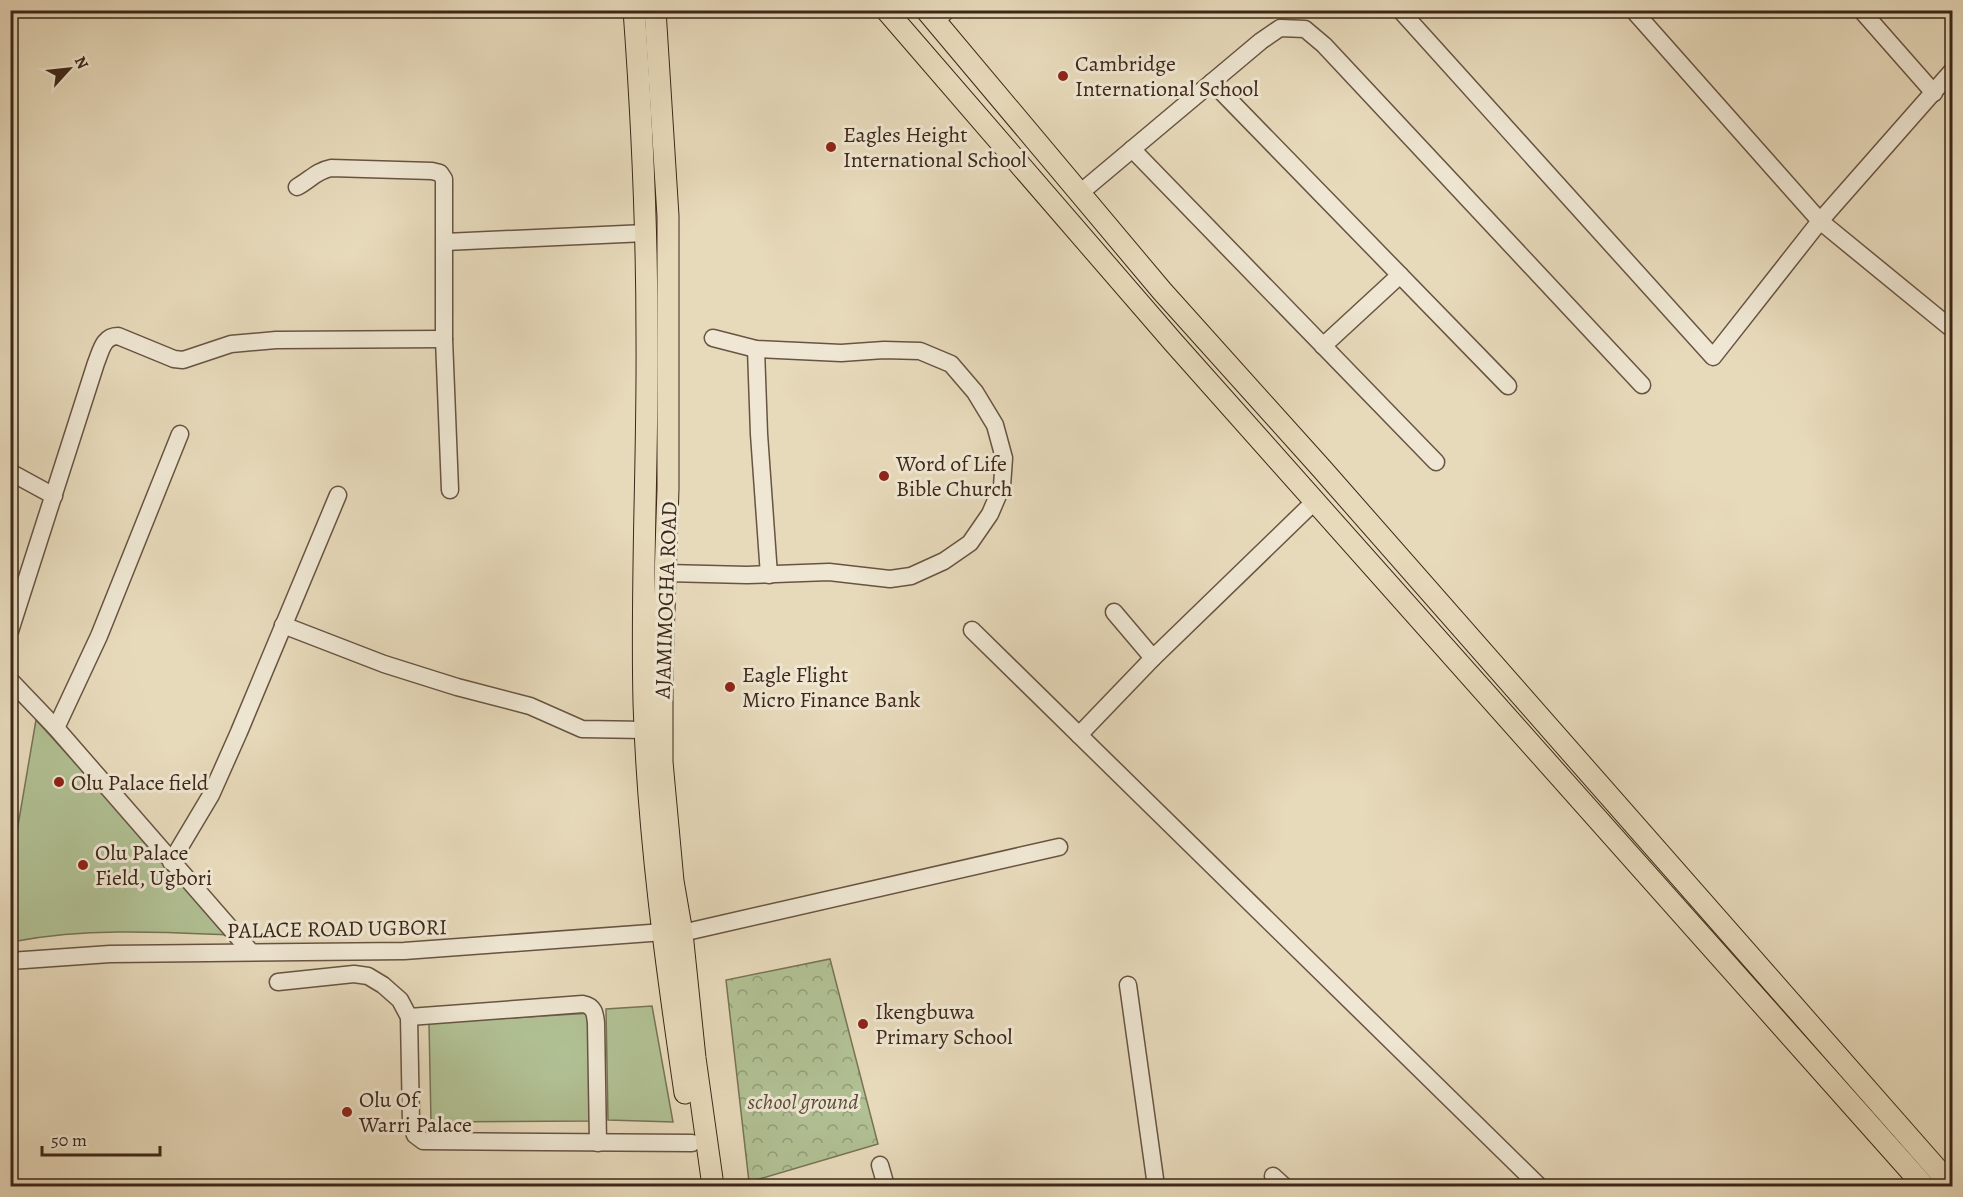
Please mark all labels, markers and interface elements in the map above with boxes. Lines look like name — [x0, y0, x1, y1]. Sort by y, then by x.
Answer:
north arrow — [39, 39, 99, 99]
place label: Cambridge International School — [1075, 49, 1259, 104]
text: N — [69, 52, 94, 73]
marker: Cambridge International School — [1056, 69, 1070, 83]
place label: Eagles Height International School — [843, 120, 1027, 175]
marker: Eagles Height International School — [824, 140, 838, 154]
place label: Word of Life Bible Church — [895, 449, 1013, 504]
marker: Word of Life Bible Church — [877, 469, 891, 483]
street label: AJAMIMOGHA ROAD — [648, 501, 684, 700]
place label: Eagle Flight Micro Finance Bank — [742, 660, 921, 715]
marker: Eagle Flight Micro Finance Bank — [723, 680, 737, 694]
place label: Olu Palace field — [71, 768, 209, 798]
marker: Olu Palace field — [52, 775, 66, 789]
place label: Olu Palace Field, Ugbori — [95, 838, 212, 893]
marker: Olu Palace Field, Ugbori — [76, 858, 90, 872]
street label: PALACE ROAD UGBORI — [227, 912, 447, 946]
place label: Ikengbuwa Primary School — [875, 997, 1013, 1052]
marker: Ikengbuwa Primary School — [856, 1017, 870, 1031]
place label: Olu Of Warri Palace — [358, 1085, 472, 1140]
park label: school ground — [748, 1087, 858, 1117]
marker: Olu Of Warri Palace — [340, 1105, 354, 1119]
scale bar — [42, 1119, 160, 1157]
text: 50 m — [51, 1128, 87, 1152]

